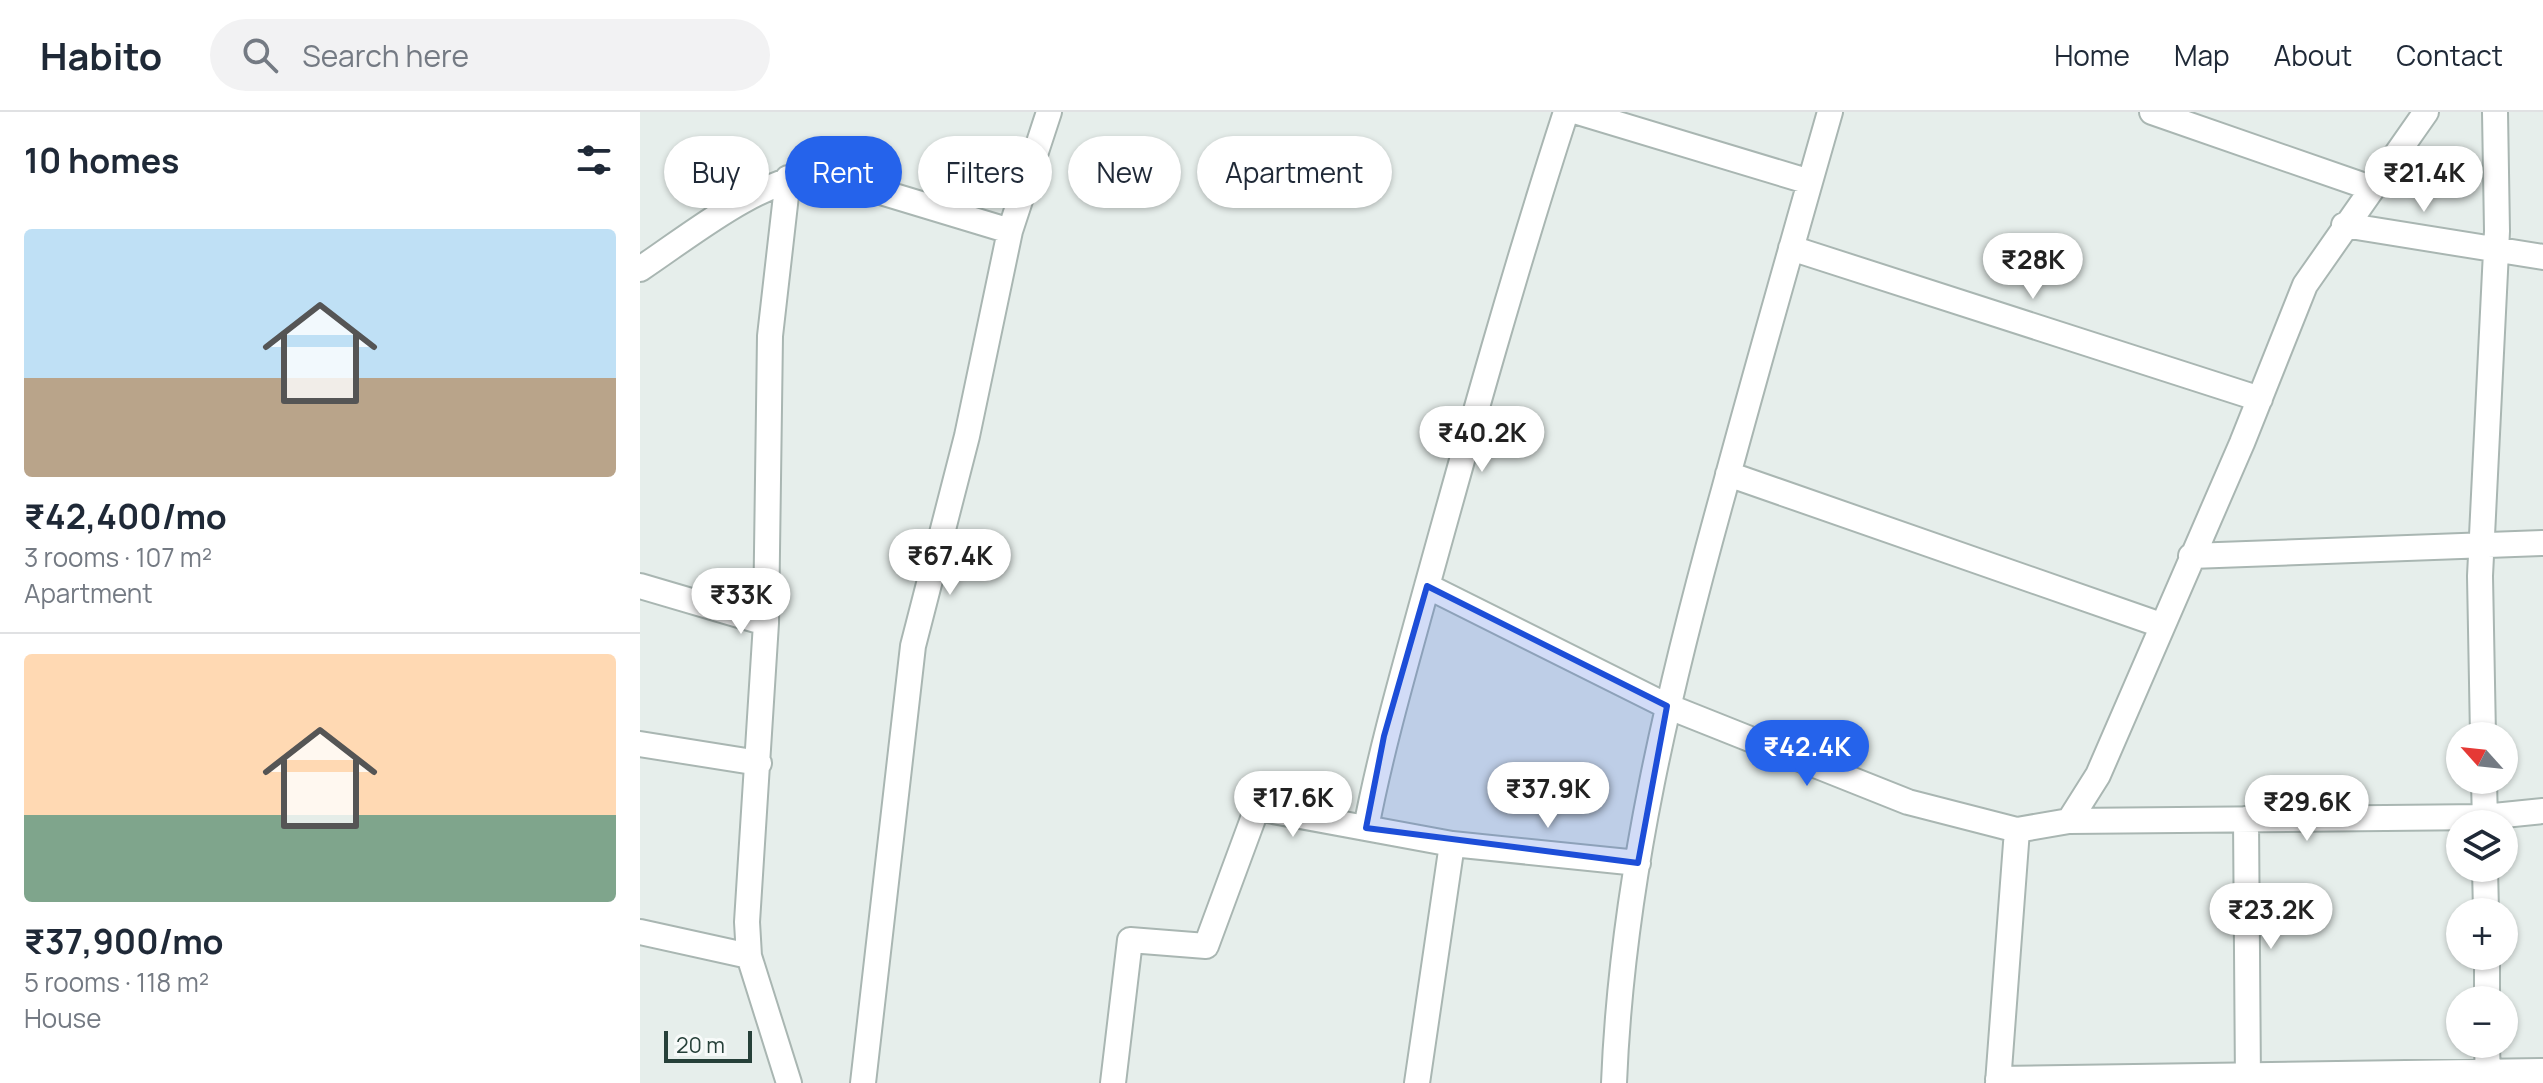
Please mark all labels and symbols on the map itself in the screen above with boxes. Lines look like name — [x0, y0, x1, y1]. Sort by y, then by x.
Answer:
pin: ₹21.4K — [2359, 146, 2489, 214]
pin: ₹28K — [1986, 233, 2080, 301]
pin: ₹40.2K — [1417, 406, 1547, 474]
pin: ₹67.4K — [885, 529, 1015, 597]
pin: ₹33K — [694, 568, 788, 636]
pin: ₹42.4K — [1742, 720, 1872, 788]
north arrow — [2446, 722, 2518, 794]
pin: ₹37.9K — [1483, 762, 1613, 830]
pin: ₹17.6K — [1228, 771, 1358, 839]
pin: ₹29.6K — [2242, 775, 2372, 843]
pin: ₹23.2K — [2206, 883, 2336, 951]
scale bar — [664, 1027, 752, 1063]

